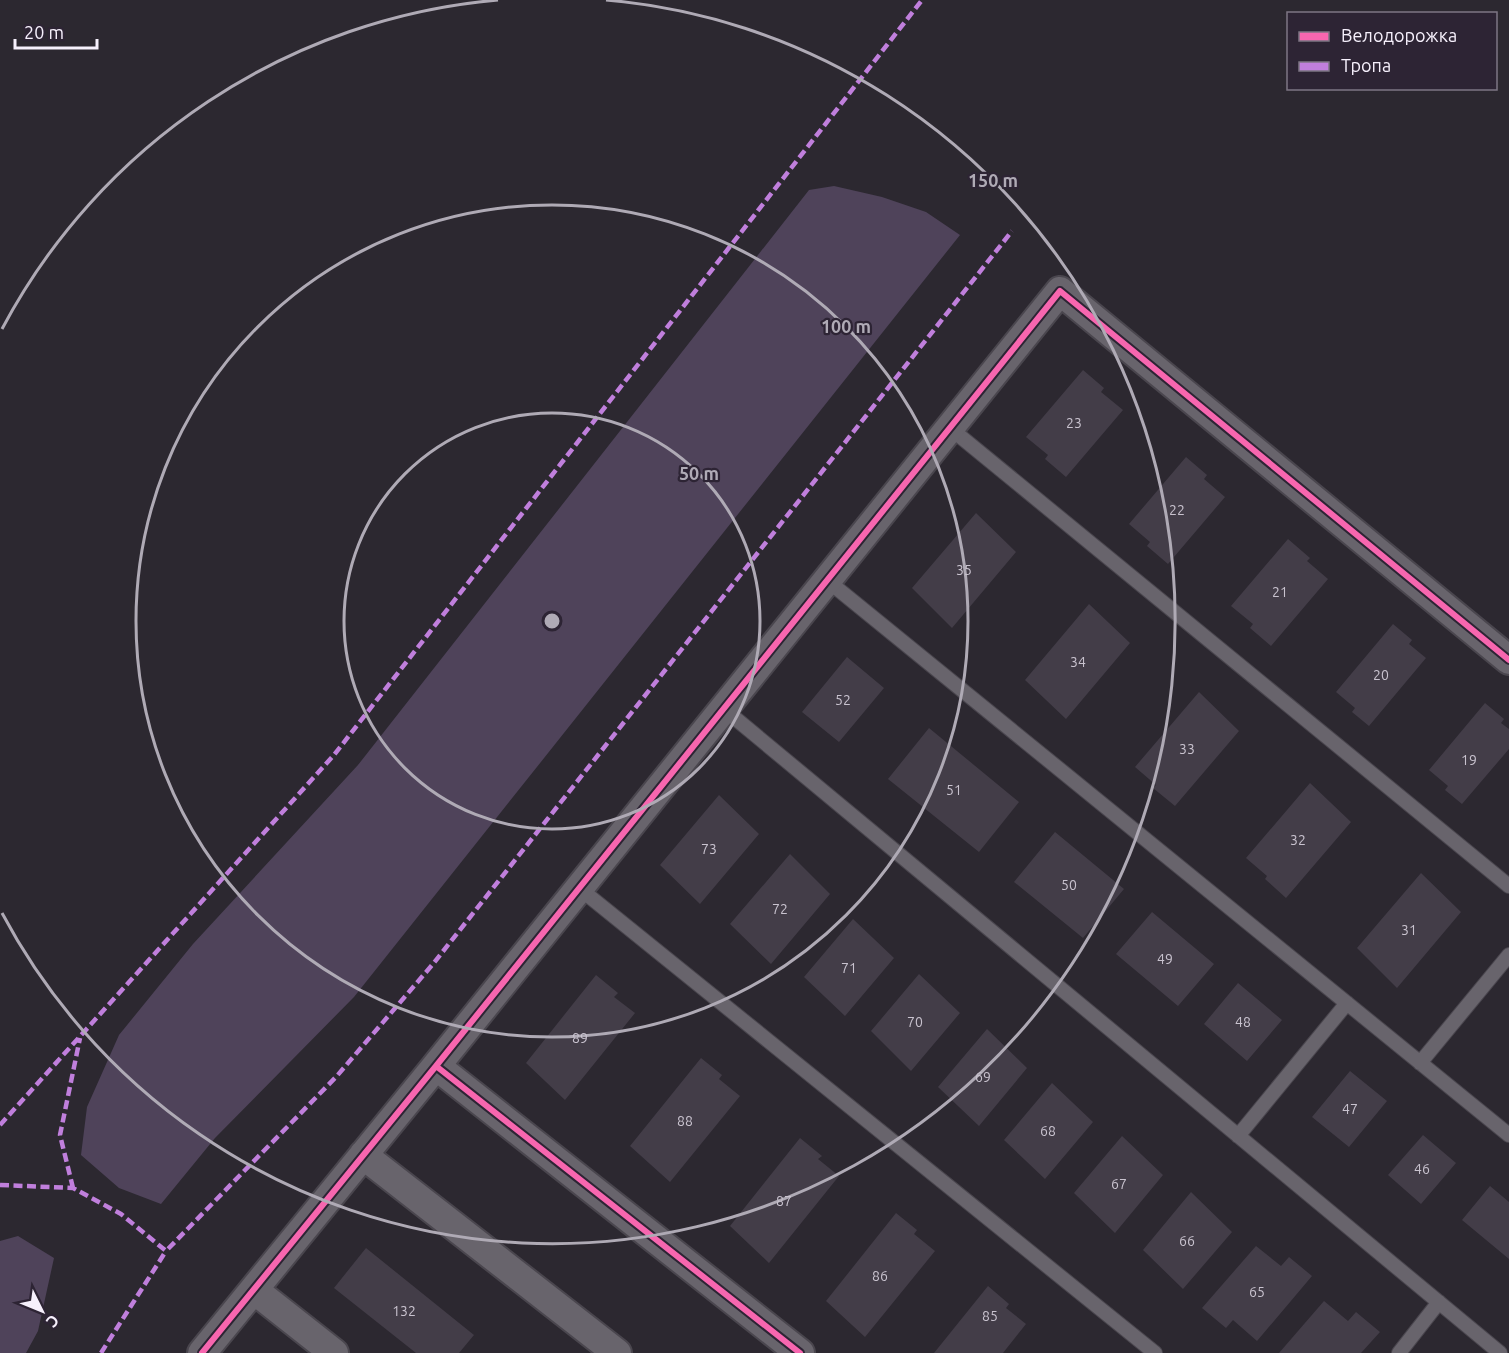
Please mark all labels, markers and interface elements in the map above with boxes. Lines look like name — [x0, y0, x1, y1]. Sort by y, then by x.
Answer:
scale bar — [15, 12, 98, 50]
legend — [1287, 12, 1497, 90]
text: 20 m — [24, 22, 64, 42]
text: Велодорожка — [1341, 25, 1457, 45]
text: Тропа — [1341, 55, 1391, 75]
text: 150 m — [968, 170, 1018, 190]
text: 100 m — [821, 316, 871, 336]
house number: 23 — [1066, 415, 1082, 431]
text: 50 m — [679, 463, 719, 483]
house number: 22 — [1169, 502, 1185, 518]
house number: 35 — [956, 562, 972, 578]
house number: 21 — [1272, 584, 1288, 600]
centre of rings — [542, 611, 562, 631]
house number: 34 — [1070, 654, 1086, 670]
house number: 20 — [1373, 667, 1389, 683]
house number: 52 — [835, 692, 851, 708]
house number: 33 — [1179, 741, 1195, 757]
house number: 19 — [1461, 752, 1477, 768]
house number: 51 — [946, 782, 962, 798]
house number: 32 — [1290, 832, 1306, 848]
house number: 73 — [701, 841, 717, 857]
house number: 50 — [1061, 877, 1077, 893]
house number: 72 — [772, 901, 788, 917]
house number: 31 — [1401, 922, 1417, 938]
house number: 49 — [1157, 951, 1173, 967]
house number: 71 — [841, 960, 857, 976]
house number: 70 — [907, 1014, 923, 1030]
house number: 48 — [1235, 1014, 1251, 1030]
house number: 89 — [572, 1030, 588, 1046]
house number: 69 — [975, 1069, 991, 1085]
house number: 47 — [1342, 1101, 1358, 1117]
house number: 88 — [677, 1113, 693, 1129]
house number: 68 — [1040, 1123, 1056, 1139]
house number: 46 — [1414, 1161, 1430, 1177]
house number: 67 — [1111, 1176, 1127, 1192]
house number: 87 — [776, 1193, 792, 1209]
house number: 66 — [1179, 1233, 1195, 1249]
house number: 86 — [872, 1268, 888, 1284]
north arrow — [12, 1281, 72, 1341]
house number: 65 — [1249, 1284, 1265, 1300]
house number: 132 — [392, 1303, 416, 1319]
house number: 85 — [982, 1308, 998, 1324]
text: С — [43, 1311, 63, 1331]

